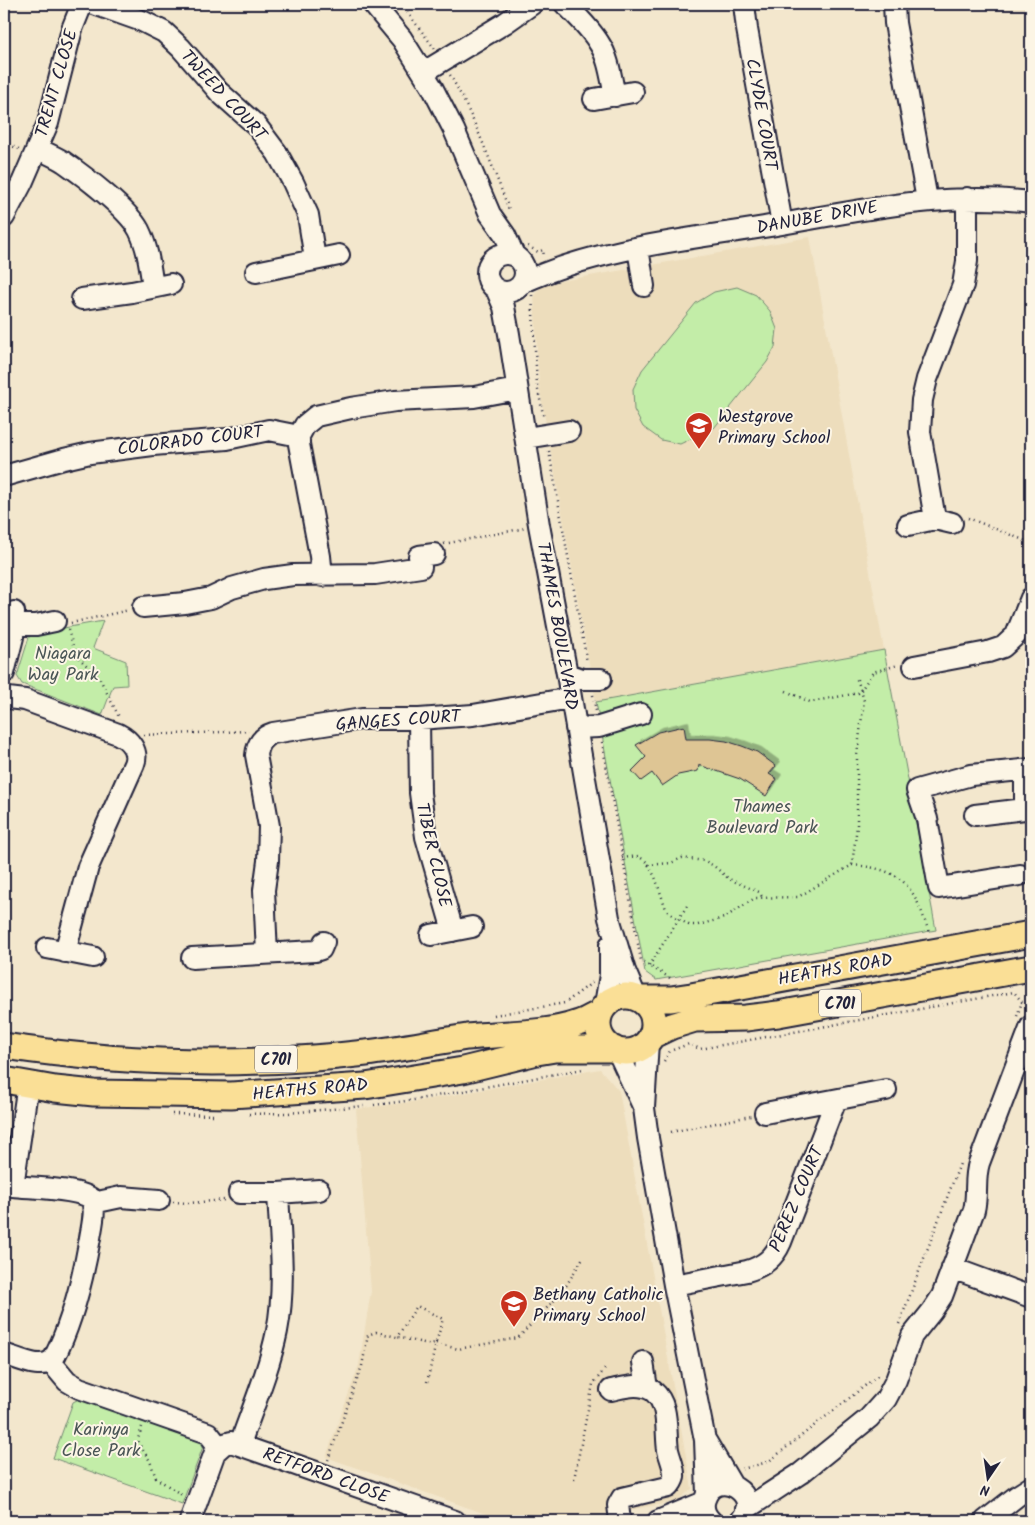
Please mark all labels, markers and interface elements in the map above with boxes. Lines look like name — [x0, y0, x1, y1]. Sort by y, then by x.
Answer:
street label: TRENT CLOSE — [28, 25, 87, 141]
street label: TWEED COURT — [173, 44, 274, 149]
street label: CLYDE COURT — [736, 56, 785, 174]
street label: DANUBE DRIVE — [754, 193, 881, 243]
place label: Westgrove Primary School — [718, 403, 831, 453]
school or university icon: Westgrove Primary School — [684, 411, 714, 450]
street label: COLORADO COURT — [116, 418, 266, 465]
street label: THAMES BOULEVARD — [527, 540, 586, 713]
park label: Niagara Way Park — [28, 640, 99, 690]
street label: GANGES COURT — [335, 703, 463, 740]
park label: Thames Boulevard Park — [706, 793, 818, 843]
street label: TIBER CLOSE — [406, 800, 459, 911]
street label: HEATHS ROAD — [776, 946, 895, 995]
road number: C701 — [819, 990, 861, 1016]
road number: C701 — [255, 1046, 297, 1072]
street label: HEATHS ROAD — [251, 1071, 370, 1110]
street label: PEREZ COURT — [762, 1141, 833, 1257]
place label: Bethany Catholic Primary School — [533, 1281, 664, 1331]
school or university icon: Bethany Catholic Primary School — [499, 1289, 529, 1328]
park label: Karinya Close Park — [62, 1416, 141, 1466]
street label: RETFORD CLOSE — [258, 1440, 393, 1513]
north arrow — [962, 1452, 1012, 1502]
text: N — [978, 1478, 992, 1501]

